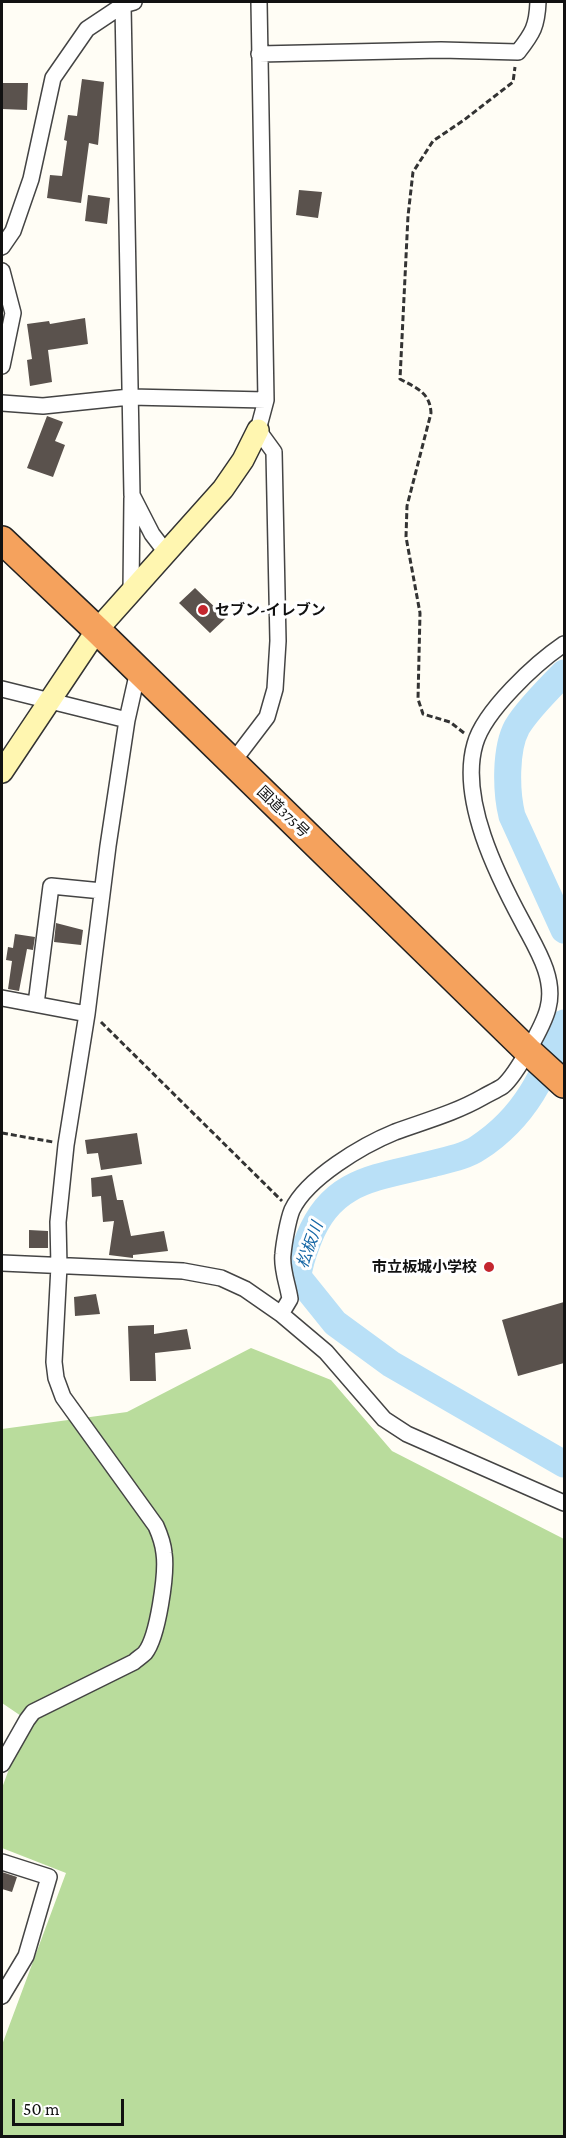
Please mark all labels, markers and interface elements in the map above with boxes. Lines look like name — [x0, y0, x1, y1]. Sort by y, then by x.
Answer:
place label: セブン-イレブン — [215, 601, 326, 619]
marker: セブン-イレブン — [196, 603, 210, 617]
street label: 国道375号 — [253, 783, 313, 841]
water label: 松板川 — [293, 1219, 327, 1271]
place label: 市立板城小学校 — [372, 1258, 477, 1276]
marker: 市立板城小学校 — [482, 1260, 496, 1274]
scale bar — [15, 2087, 128, 2125]
text: 50 m — [23, 2099, 60, 2119]

